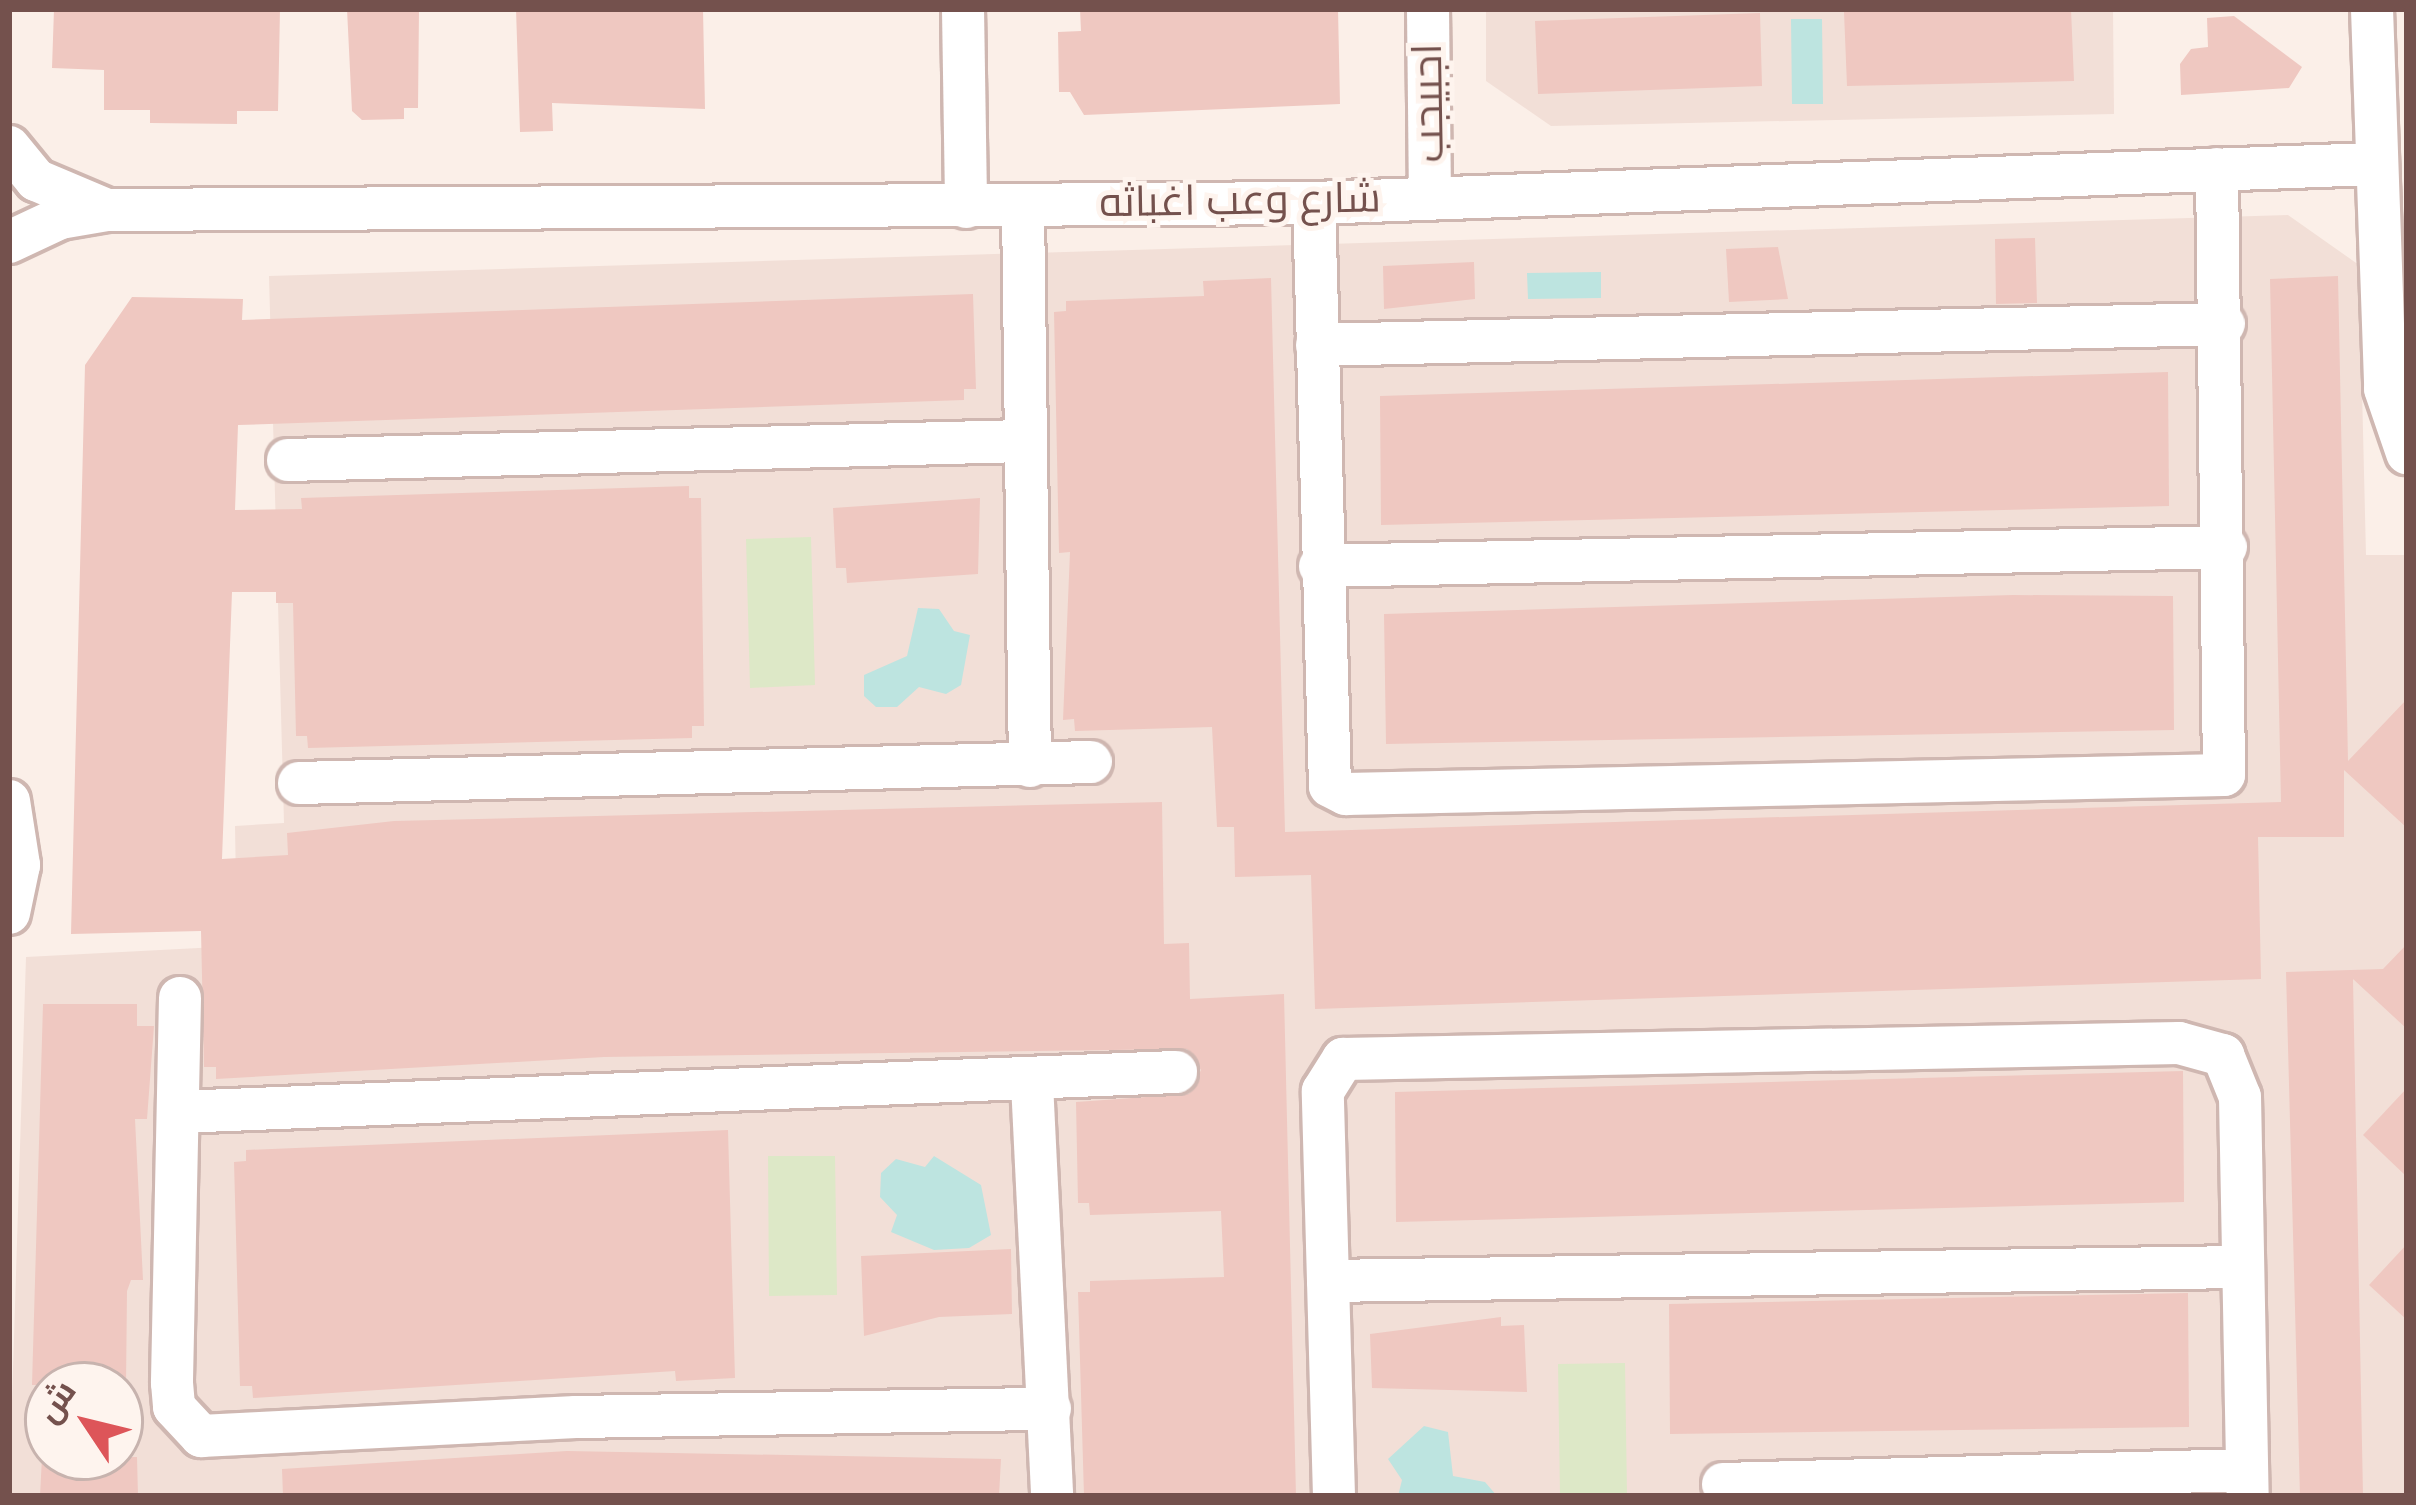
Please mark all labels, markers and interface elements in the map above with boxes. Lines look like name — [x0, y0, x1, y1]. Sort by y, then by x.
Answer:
street label: اجبيجب — [1403, 43, 1455, 163]
street label: شارع وعب اغباثه — [1099, 173, 1381, 229]
north arrow — [24, 1361, 144, 1481]
text: ش — [28, 1373, 85, 1430]

